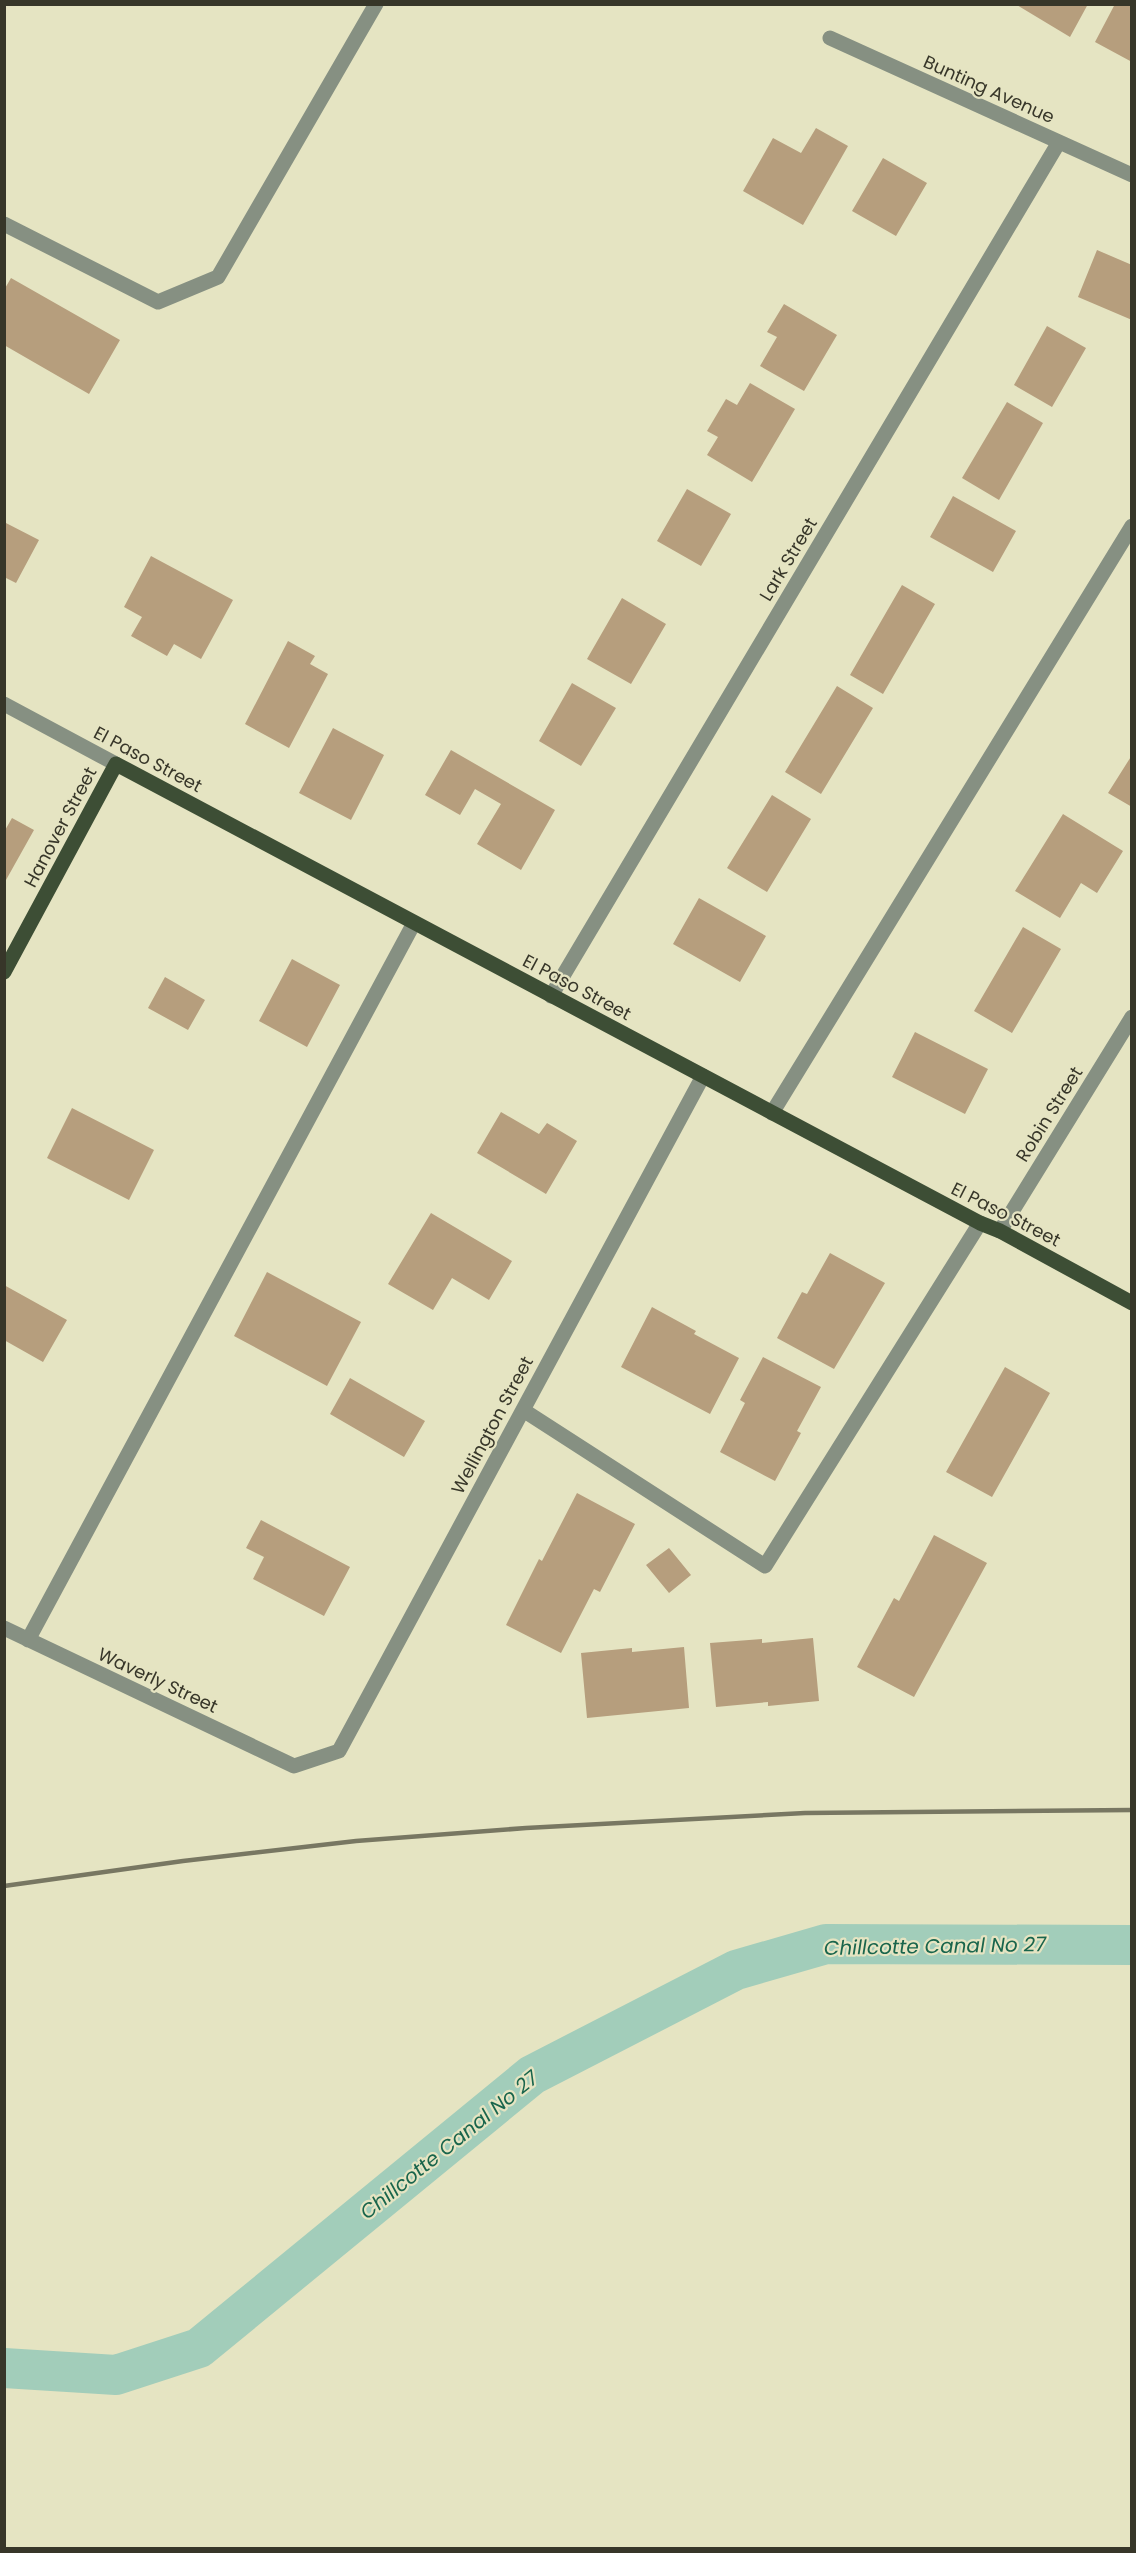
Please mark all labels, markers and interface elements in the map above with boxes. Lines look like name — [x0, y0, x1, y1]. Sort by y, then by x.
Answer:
street label: Bunting Avenue — [919, 49, 1059, 129]
street label: Lark Street — [753, 513, 823, 605]
street label: El Paso Street — [89, 720, 207, 798]
street label: Hanover Street — [18, 762, 102, 892]
street label: El Paso Street — [518, 948, 636, 1026]
street label: Robin Street — [1010, 1062, 1088, 1166]
street label: El Paso Street — [947, 1176, 1065, 1252]
street label: Wellington Street — [445, 1352, 539, 1498]
street label: Waverly Street — [94, 1641, 222, 1719]
water label: Chillcotte Canal No 27 — [824, 1930, 1047, 1962]
water label: Chillcotte Canal No 27 — [354, 2064, 545, 2226]

